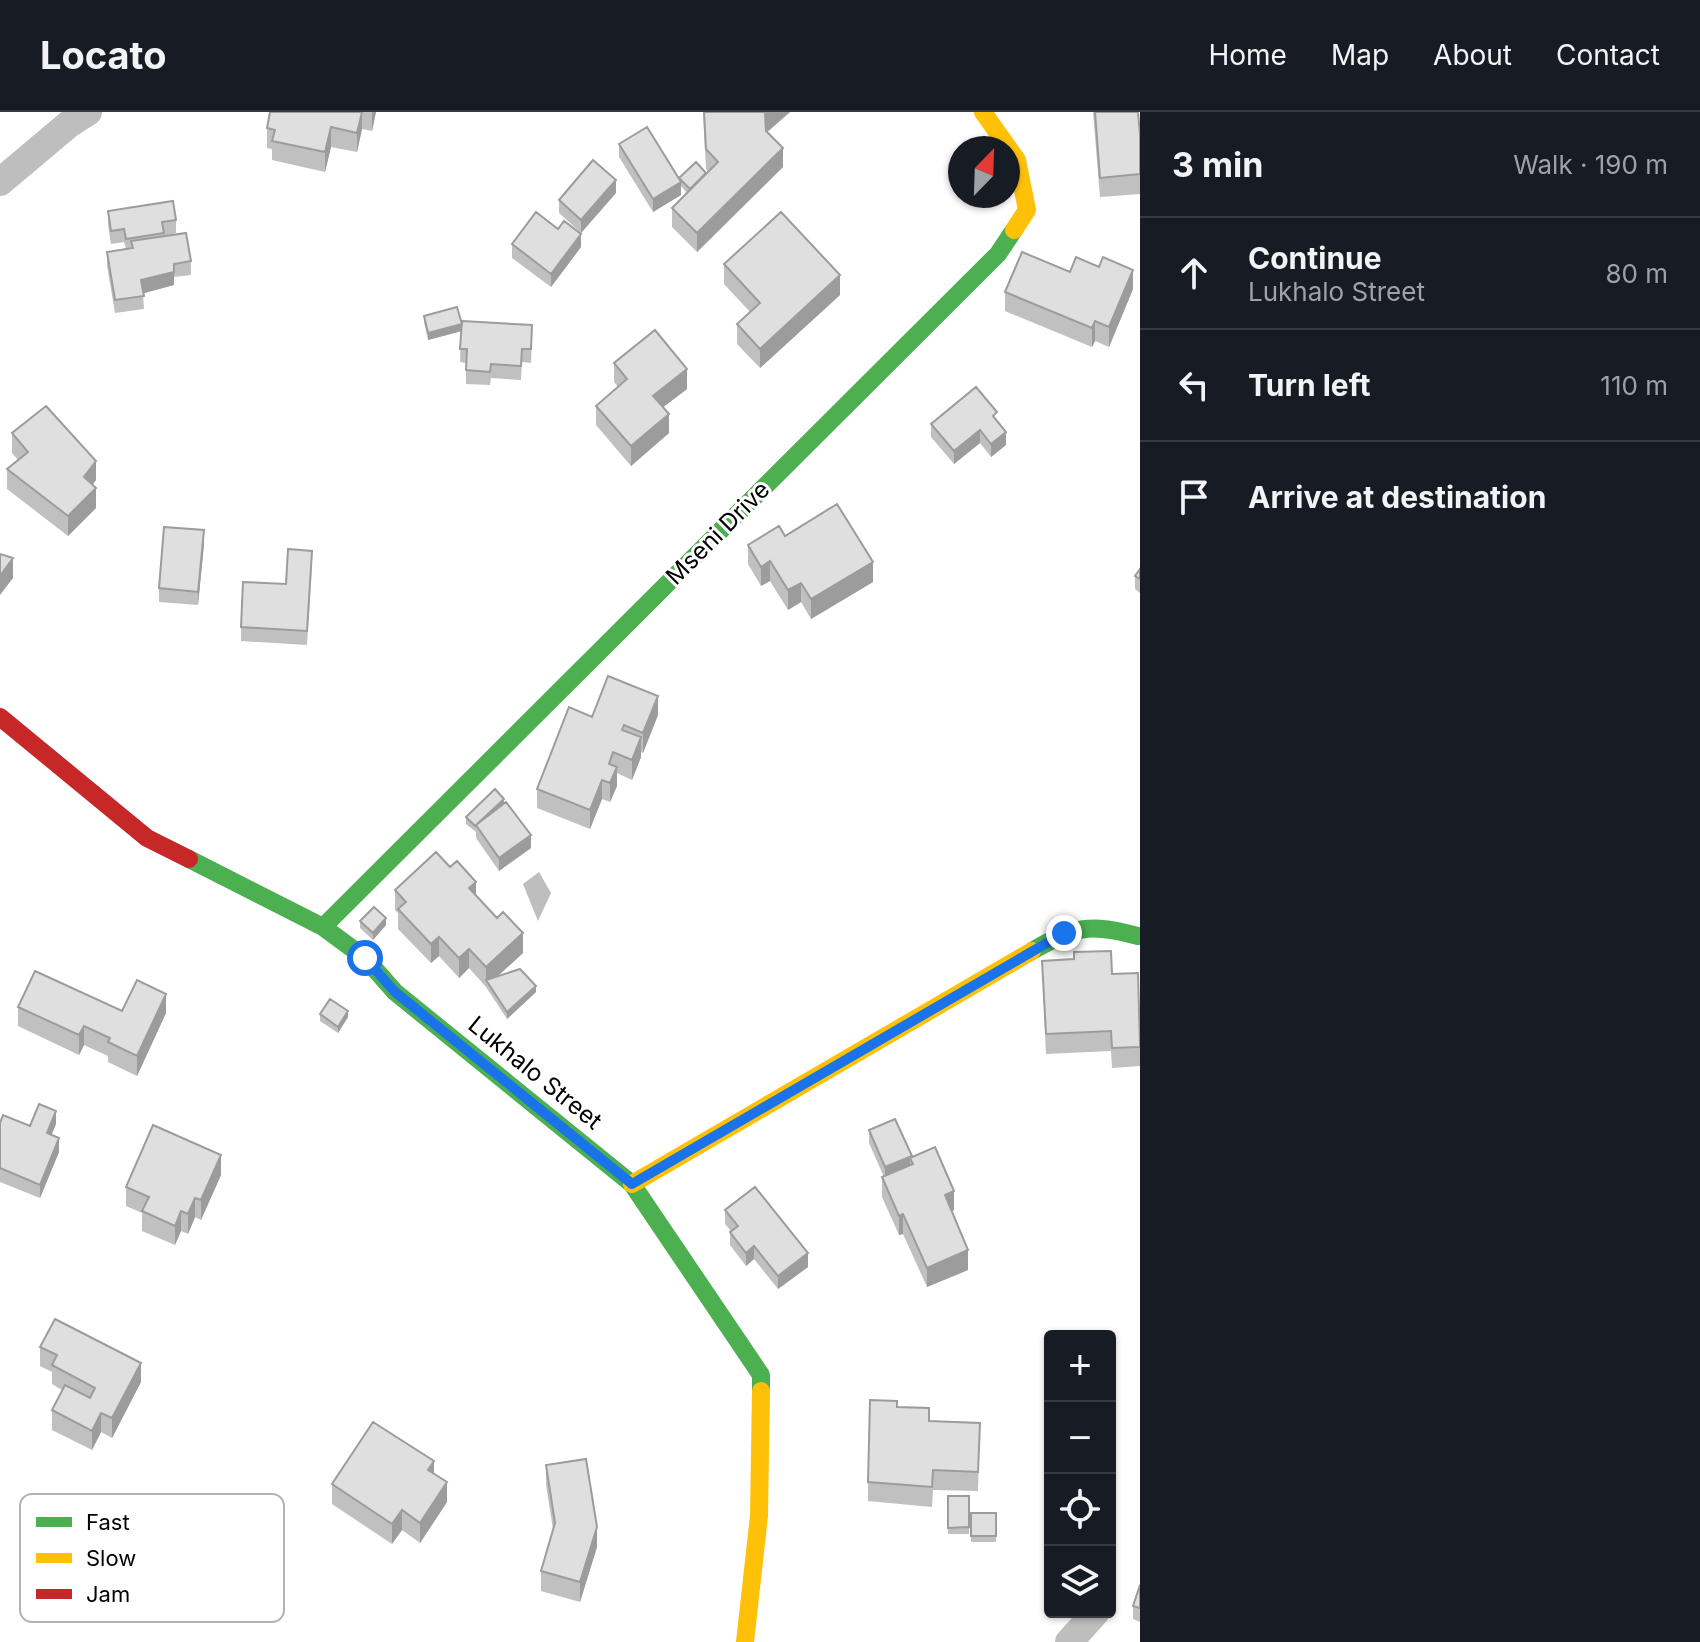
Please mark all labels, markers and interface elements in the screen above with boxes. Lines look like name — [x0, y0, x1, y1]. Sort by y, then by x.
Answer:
text: Locato — [40, 32, 166, 78]
text: Home — [1208, 38, 1287, 72]
text: Map — [1331, 38, 1389, 72]
text: About — [1433, 38, 1512, 72]
text: Contact — [1556, 38, 1660, 72]
north arrow — [948, 136, 1020, 208]
text: 3 min — [1172, 144, 1263, 185]
text: Walk · 190 m — [1513, 149, 1668, 180]
text: Continue — [1248, 240, 1382, 276]
icon: ahead — [1172, 251, 1216, 295]
text: 80 m — [1605, 258, 1668, 289]
text: Lukhalo Street — [1248, 276, 1425, 307]
icon: left — [1172, 363, 1216, 407]
text: Turn left — [1248, 367, 1370, 403]
text: 110 m — [1600, 370, 1668, 401]
street label: Mseni Drive — [660, 475, 776, 591]
icon: arrive — [1172, 475, 1216, 519]
text: Arrive at destination — [1248, 479, 1546, 515]
route end — [1046, 915, 1082, 951]
route start — [347, 940, 383, 976]
street label: Lukhalo Street — [463, 1010, 608, 1135]
map controls — [1044, 1330, 1116, 1618]
button: + — [1044, 1330, 1116, 1402]
button: − — [1044, 1402, 1116, 1474]
button: locate — [1044, 1474, 1116, 1546]
legend — [20, 1494, 284, 1622]
text: Fast — [86, 1509, 130, 1535]
text: Slow — [86, 1545, 136, 1571]
button: layers — [1044, 1546, 1116, 1618]
text: Jam — [86, 1581, 130, 1607]

